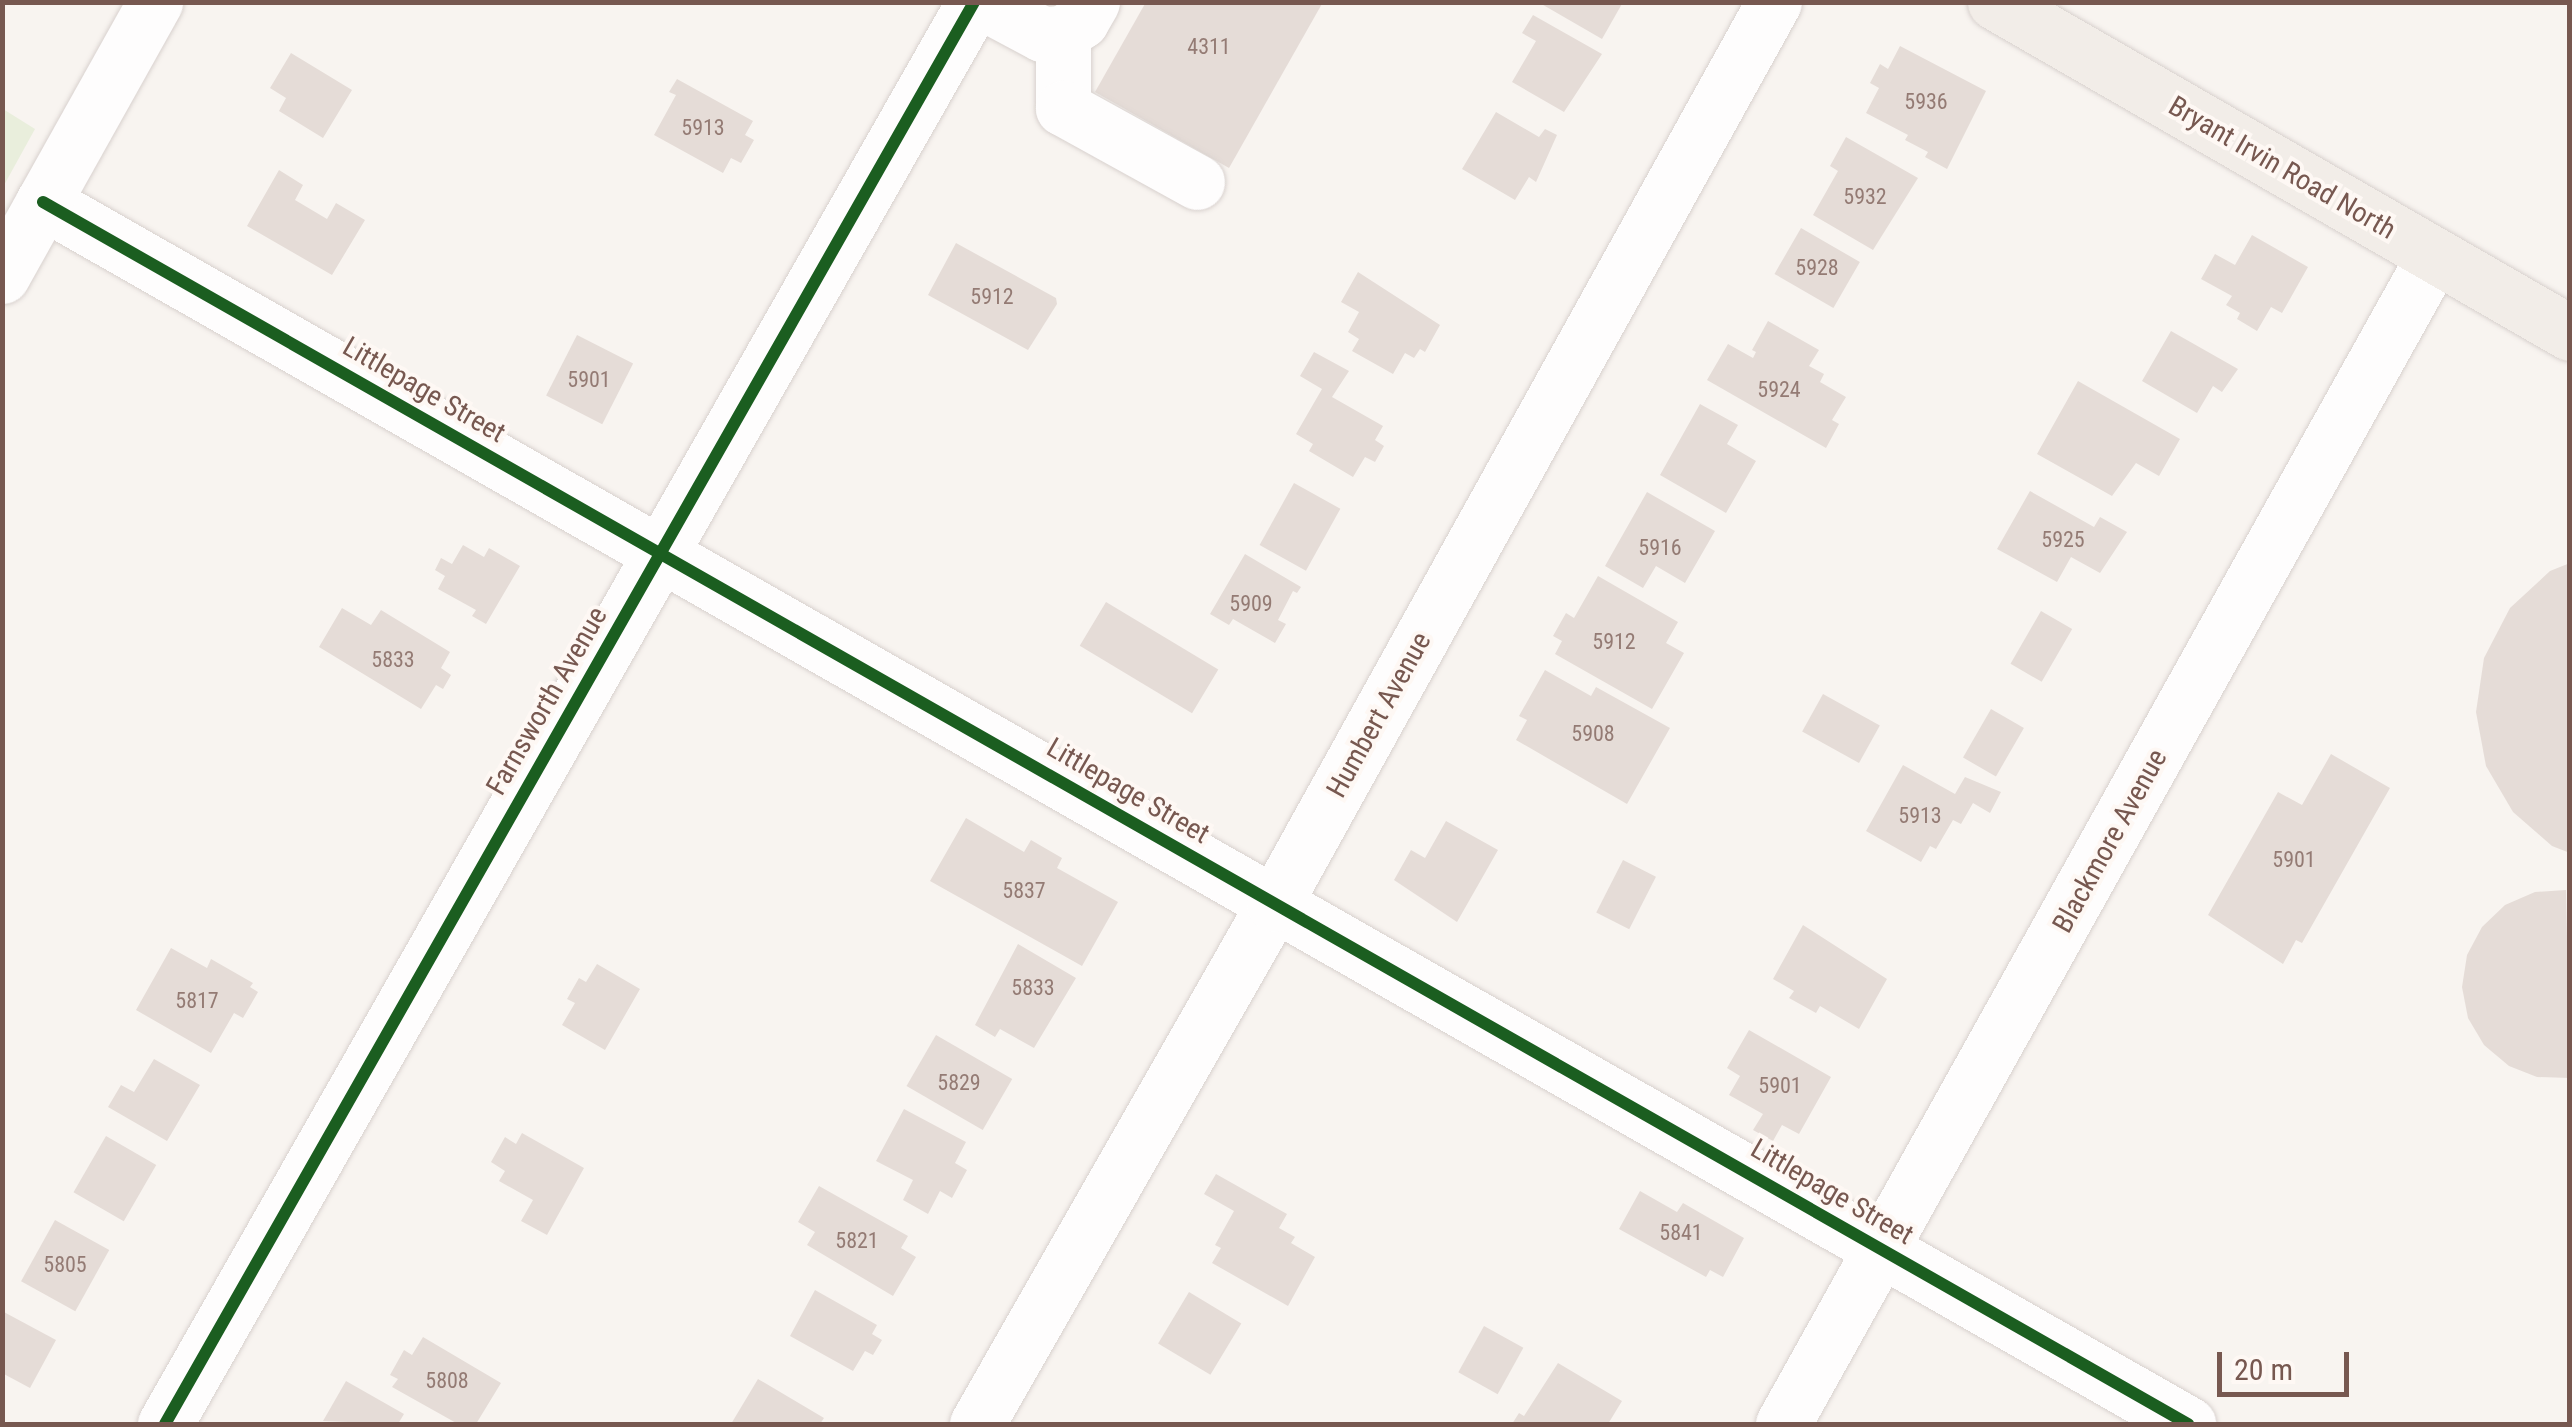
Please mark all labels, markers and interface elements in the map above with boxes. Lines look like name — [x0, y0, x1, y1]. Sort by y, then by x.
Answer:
house number: 4311 — [1187, 34, 1231, 60]
house number: 5936 — [1904, 89, 1948, 115]
street label: Bryant Irvin Road North — [2163, 89, 2401, 247]
house number: 5913 — [681, 115, 725, 141]
house number: 5932 — [1843, 184, 1887, 210]
house number: 5928 — [1795, 255, 1839, 281]
house number: 5912 — [970, 284, 1014, 310]
street label: Littlepage Street — [337, 330, 511, 450]
house number: 5901 — [567, 367, 611, 393]
house number: 5924 — [1757, 377, 1801, 403]
house number: 5925 — [2041, 527, 2085, 553]
house number: 5916 — [1638, 535, 1682, 561]
house number: 5909 — [1229, 591, 1273, 617]
street label: Farnsworth Avenue — [480, 601, 614, 801]
street label: Humbert Avenue — [1320, 627, 1438, 803]
house number: 5912 — [1592, 629, 1636, 655]
house number: 5833 — [371, 647, 415, 673]
house number: 5908 — [1571, 721, 1615, 747]
street label: Littlepage Street — [1041, 731, 1215, 851]
street label: Blackmore Avenue — [2046, 744, 2174, 938]
house number: 5913 — [1898, 803, 1942, 829]
house number: 5901 — [2272, 847, 2316, 873]
house number: 5837 — [1002, 878, 1046, 904]
house number: 5833 — [1011, 975, 1055, 1001]
house number: 5817 — [175, 988, 219, 1014]
house number: 5829 — [937, 1070, 981, 1096]
house number: 5901 — [1758, 1073, 1802, 1099]
street label: Littlepage Street — [1745, 1132, 1919, 1252]
house number: 5841 — [1659, 1220, 1703, 1246]
house number: 5821 — [835, 1228, 879, 1254]
house number: 5805 — [43, 1252, 87, 1278]
scale bar — [2222, 1332, 2354, 1394]
text: 20 m — [2234, 1352, 2293, 1387]
house number: 5808 — [425, 1368, 469, 1394]

